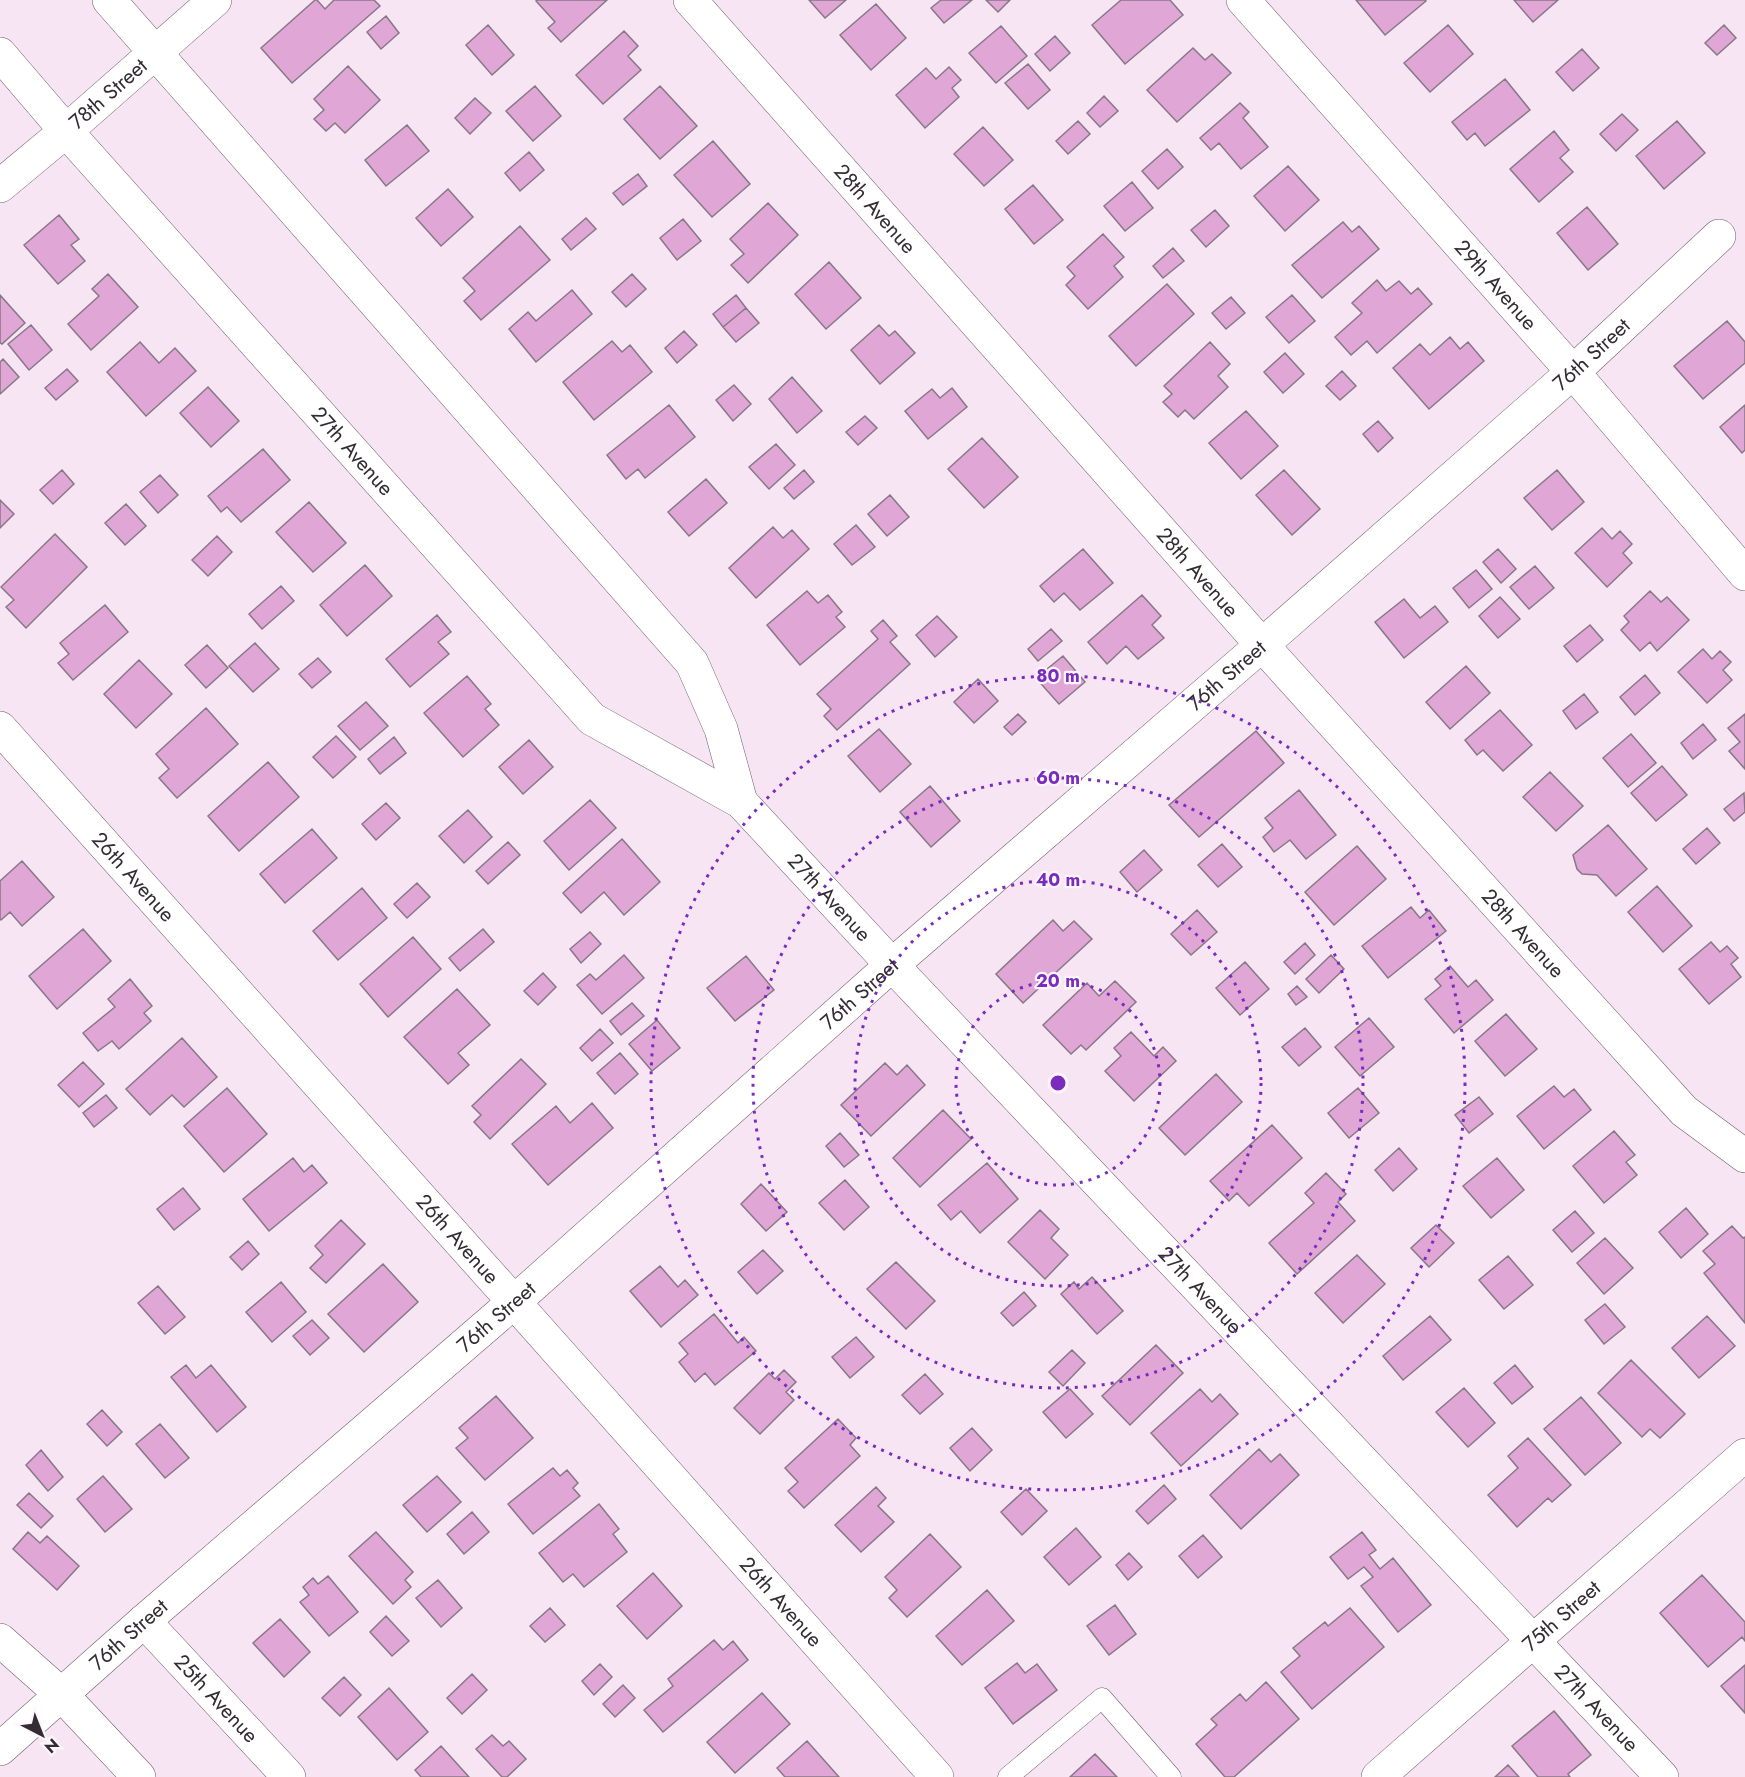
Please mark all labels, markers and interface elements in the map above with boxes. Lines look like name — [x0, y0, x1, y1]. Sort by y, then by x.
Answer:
street label: 78th Street — [63, 51, 154, 137]
street label: 28th Avenue — [827, 157, 923, 260]
street label: 29th Avenue — [1447, 233, 1544, 337]
street label: 76th Street — [1546, 311, 1637, 398]
street label: 27th Avenue — [304, 400, 401, 503]
street label: 28th Avenue — [1149, 521, 1246, 624]
street label: 76th Street — [1181, 633, 1273, 718]
text: 80 m — [1036, 663, 1080, 689]
text: 60 m — [1036, 765, 1080, 791]
street label: 26th Avenue — [85, 825, 182, 929]
street label: 27th Avenue — [781, 847, 878, 948]
text: 40 m — [1036, 867, 1080, 893]
street label: 28th Avenue — [1475, 882, 1572, 985]
street label: 76th Street — [814, 951, 905, 1037]
text: 20 m — [1036, 968, 1080, 994]
centre of rings — [1048, 1073, 1068, 1093]
street label: 26th Avenue — [409, 1187, 506, 1291]
street label: 27th Avenue — [1151, 1239, 1249, 1341]
street label: 76th Street — [450, 1274, 542, 1360]
street label: 26th Avenue — [733, 1550, 830, 1654]
street label: 75th Street — [1516, 1573, 1607, 1659]
street label: 76th Street — [83, 1592, 174, 1678]
street label: 25th Avenue — [167, 1648, 265, 1750]
street label: 27th Avenue — [1548, 1657, 1646, 1759]
north arrow — [12, 1705, 72, 1765]
text: N — [39, 1733, 64, 1759]

